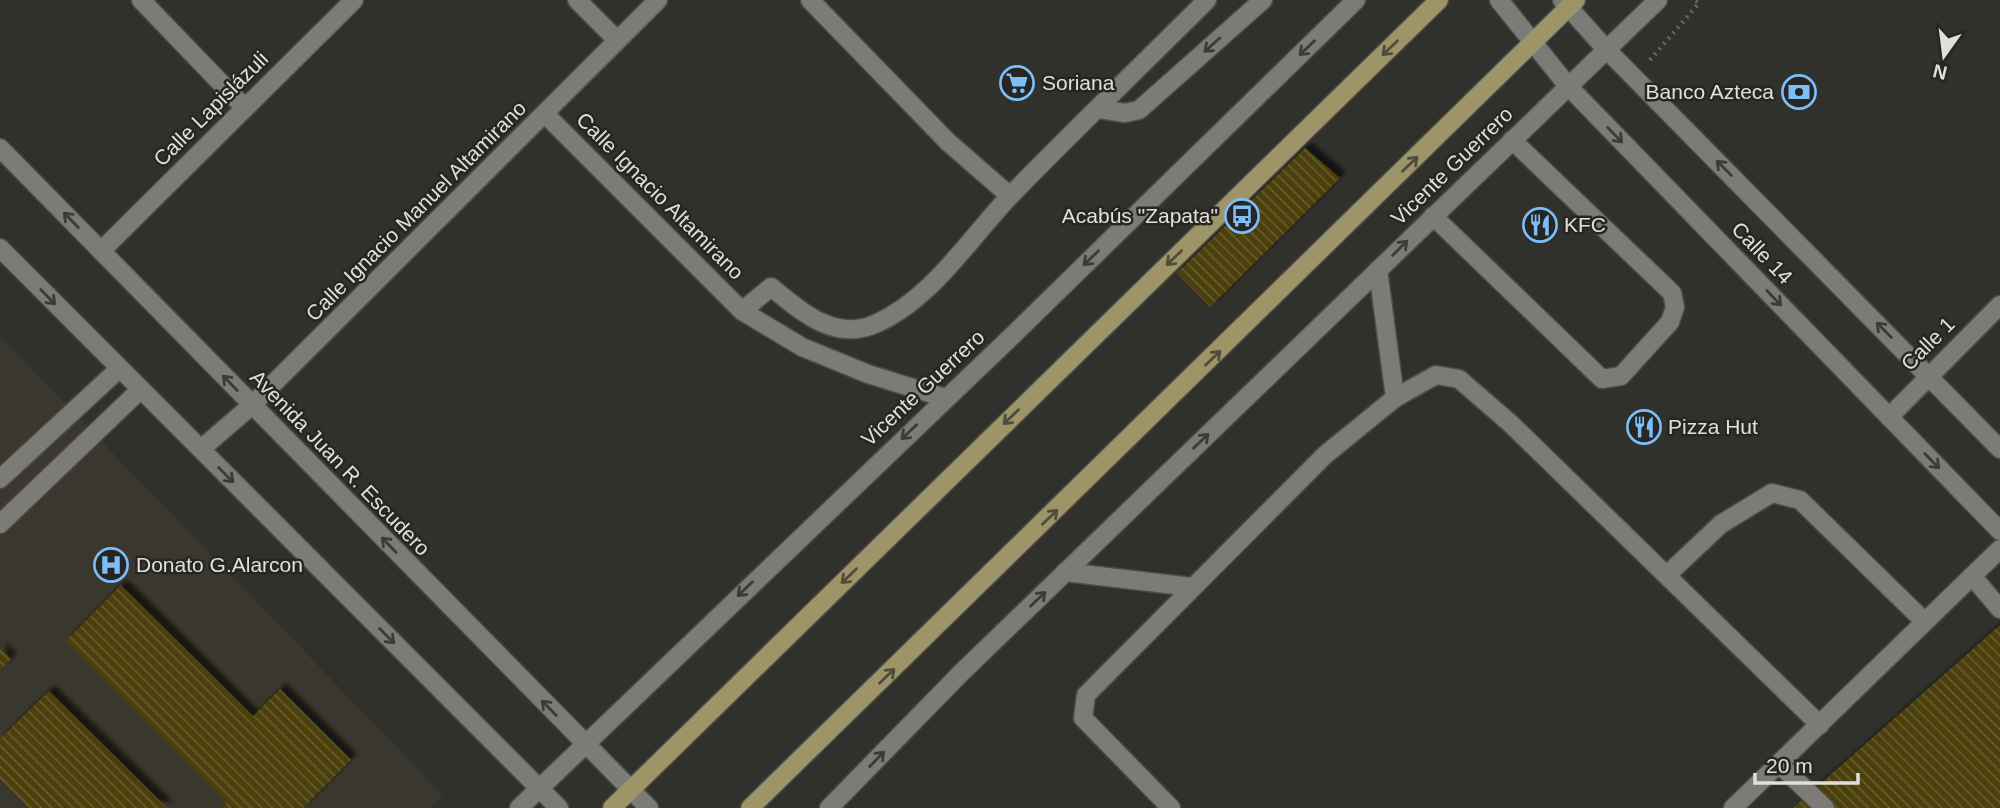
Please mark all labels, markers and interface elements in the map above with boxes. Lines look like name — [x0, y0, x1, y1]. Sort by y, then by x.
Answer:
north arrow — [1909, 21, 1979, 91]
one-way arrow — [1203, 37, 1221, 53]
one-way arrow — [1298, 39, 1315, 56]
one-way arrow — [1381, 39, 1398, 56]
street label: Calle Lapislázuli — [149, 47, 272, 170]
text: N — [1931, 60, 1949, 84]
supermarket icon: Soriana — [998, 64, 1036, 102]
place label: Soriana — [1042, 71, 1115, 94]
bank icon: Banco Azteca — [1780, 73, 1818, 111]
place label: Banco Azteca — [1646, 80, 1774, 103]
street label: Calle Ignacio Manuel Altamirano — [301, 96, 530, 325]
street label: Vicente Guerrero — [1386, 102, 1517, 229]
street label: Calle Ignacio Altamirano — [572, 107, 749, 284]
one-way arrow — [1607, 126, 1624, 143]
one-way arrow — [1402, 156, 1419, 173]
one-way arrow — [1716, 160, 1733, 177]
bus stop icon: Acabús "Zapata" — [1223, 197, 1261, 235]
place label: Acabús "Zapata" — [1062, 204, 1218, 227]
restaurant icon: KFC — [1521, 206, 1559, 244]
one-way arrow — [62, 212, 79, 229]
place label: KFC — [1564, 213, 1606, 236]
street label: Calle 14 — [1727, 217, 1798, 289]
one-way arrow — [1391, 240, 1408, 257]
one-way arrow — [1083, 249, 1100, 266]
one-way arrow — [1166, 249, 1183, 266]
one-way arrow — [39, 288, 56, 305]
one-way arrow — [1765, 289, 1782, 306]
street label: Calle 1 — [1896, 312, 1959, 375]
one-way arrow — [1876, 321, 1893, 338]
street label: Vicente Guerrero — [856, 325, 989, 450]
one-way arrow — [1204, 349, 1221, 366]
street label: Avenida Juan R. Escudero — [246, 365, 435, 560]
one-way arrow — [221, 375, 238, 392]
one-way arrow — [1003, 408, 1020, 425]
restaurant icon: Pizza Hut — [1625, 408, 1663, 446]
place label: Pizza Hut — [1668, 415, 1758, 438]
one-way arrow — [901, 424, 918, 441]
one-way arrow — [1192, 432, 1209, 449]
one-way arrow — [1924, 452, 1941, 469]
one-way arrow — [217, 466, 234, 483]
one-way arrow — [1042, 508, 1059, 525]
one-way arrow — [381, 537, 398, 554]
hospital icon: Donato G.Alarcon — [92, 546, 130, 584]
place label: Donato G.Alarcon — [136, 553, 303, 576]
one-way arrow — [840, 567, 857, 584]
one-way arrow — [737, 581, 754, 598]
one-way arrow — [1029, 590, 1046, 607]
one-way arrow — [378, 627, 395, 644]
one-way arrow — [879, 667, 896, 684]
one-way arrow — [540, 699, 557, 716]
scale bar — [1755, 742, 1858, 786]
one-way arrow — [868, 751, 885, 768]
text: 20 m — [1766, 754, 1813, 777]

